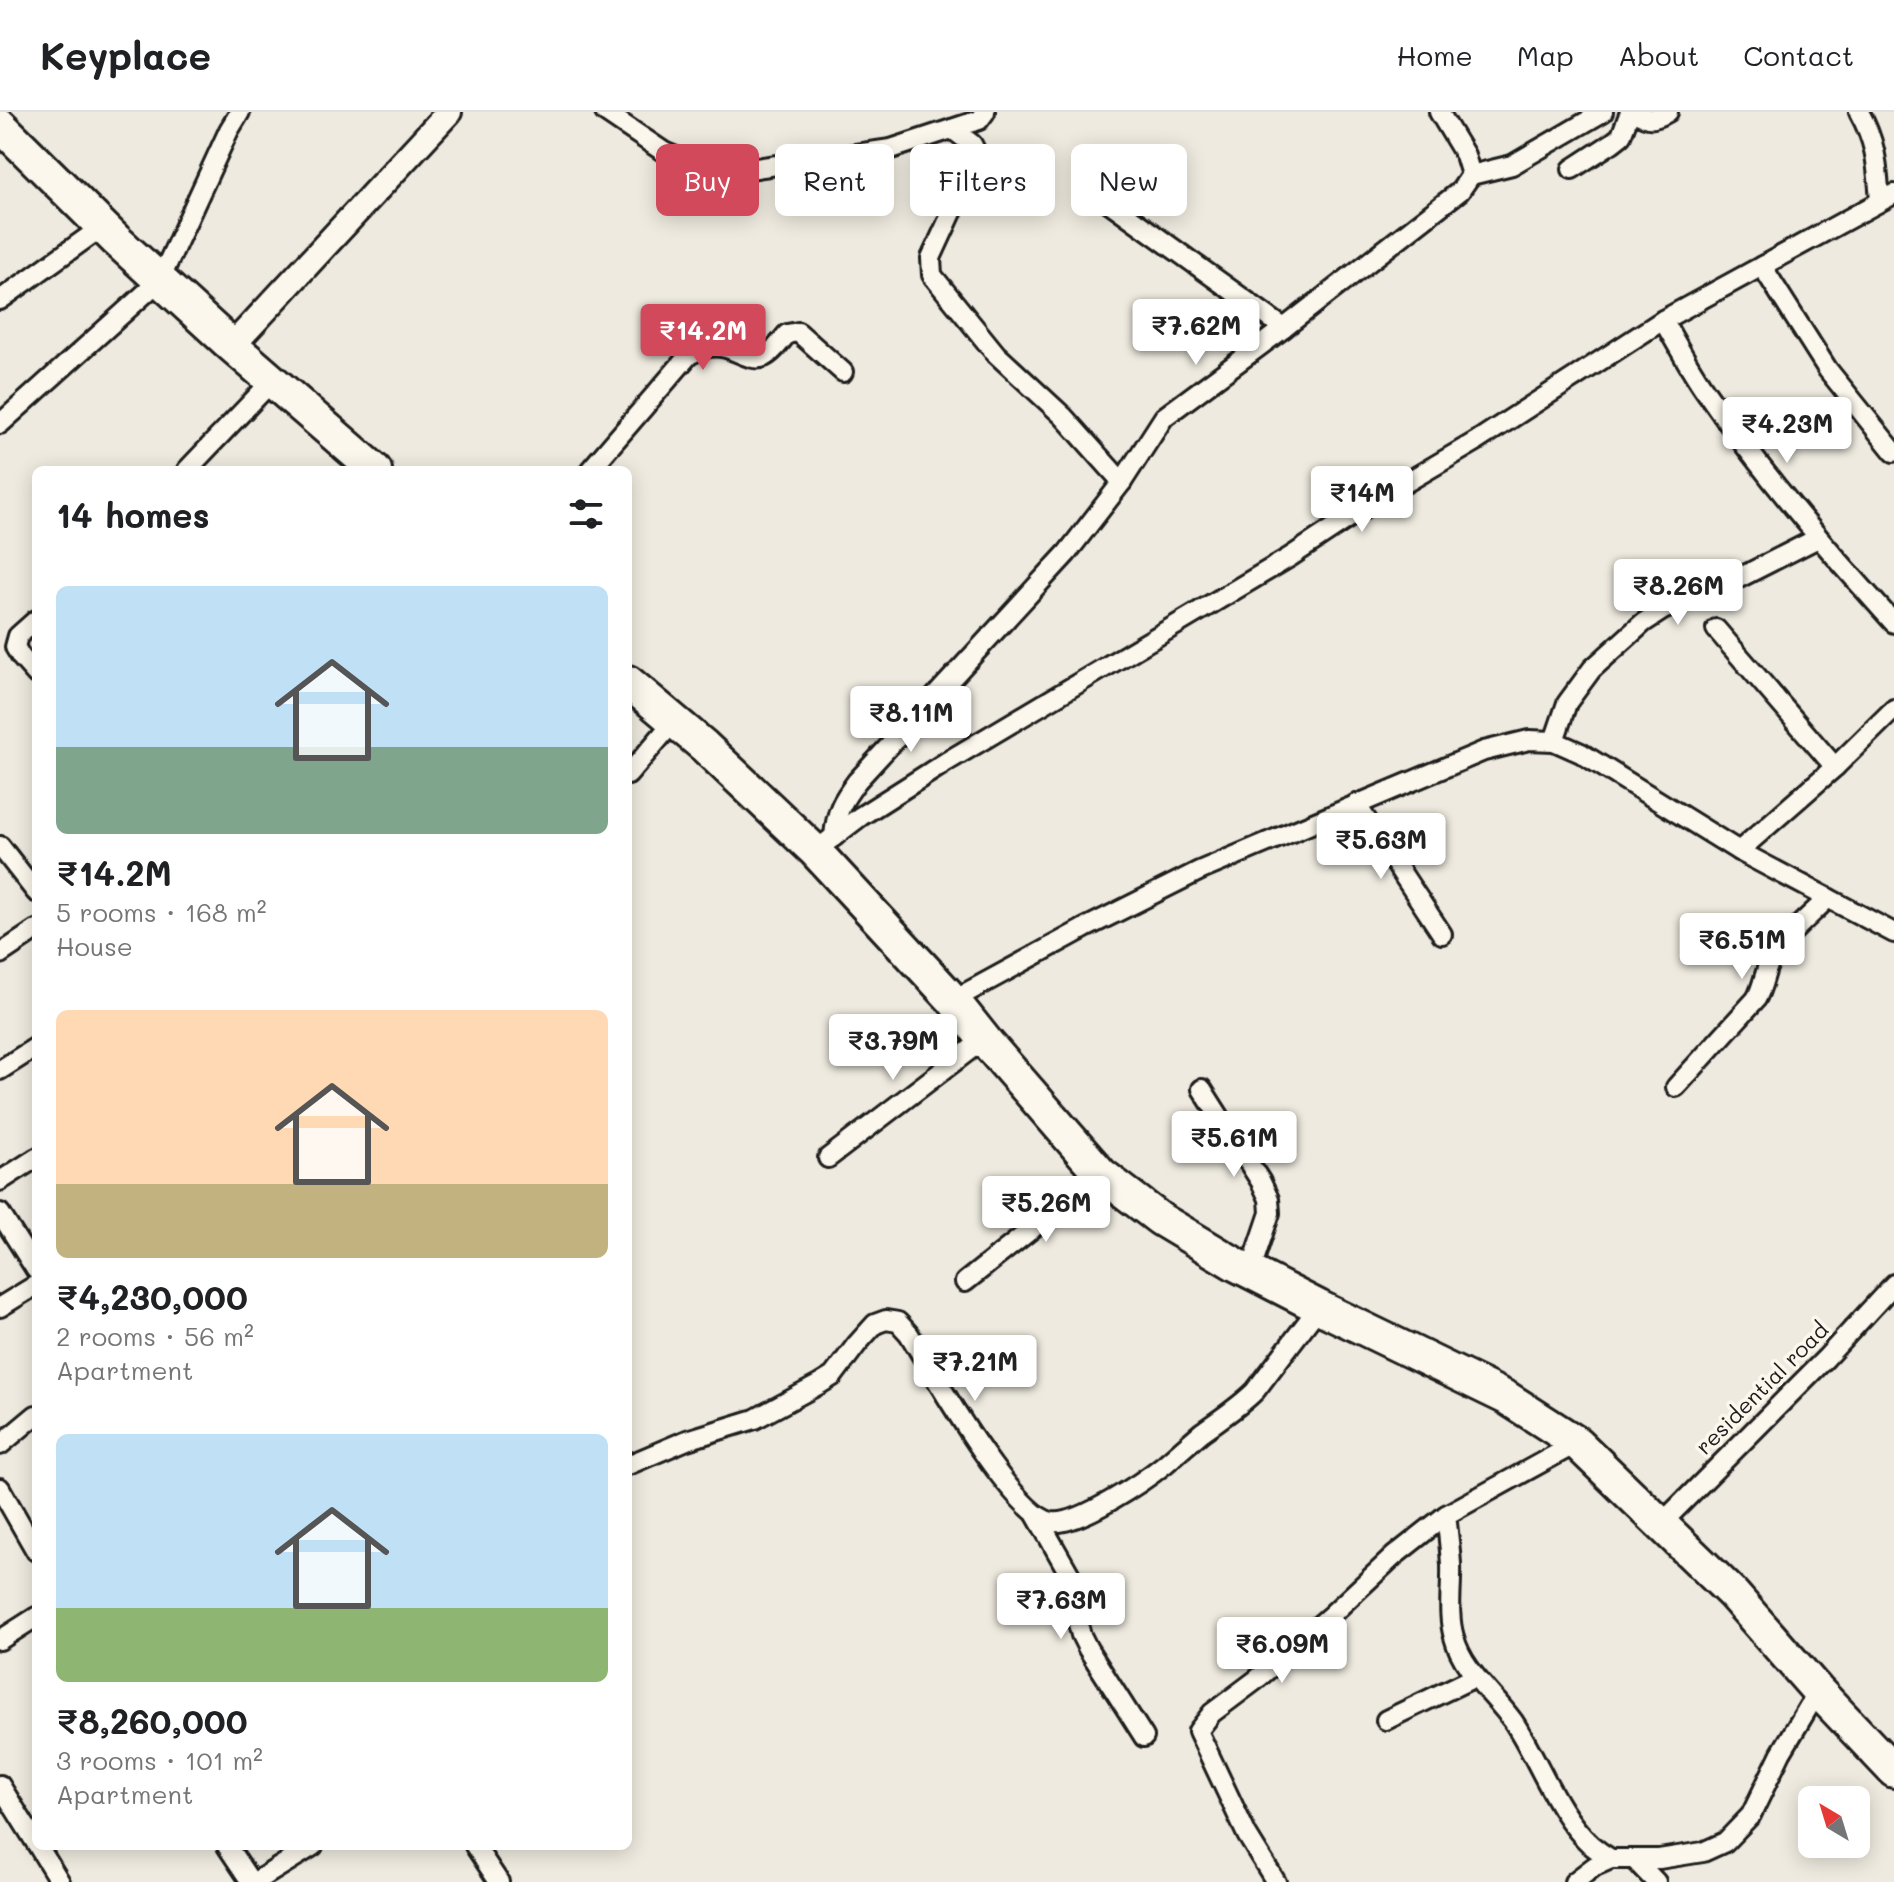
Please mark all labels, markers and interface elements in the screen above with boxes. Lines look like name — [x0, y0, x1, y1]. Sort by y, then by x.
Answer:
text: Keyplace — [40, 30, 211, 80]
text: Home — [1397, 37, 1473, 73]
text: Map — [1517, 37, 1574, 73]
text: About — [1618, 37, 1699, 73]
text: Contact — [1743, 37, 1854, 73]
chip: Buy — [656, 144, 759, 216]
chip: Rent — [775, 144, 894, 216]
chip: Filters — [910, 144, 1055, 216]
chip: New — [1071, 144, 1187, 216]
pin: ₹7.62M — [1131, 299, 1261, 367]
pin: ₹14.2M — [638, 304, 768, 372]
text: ₹7.62M — [1150, 308, 1242, 342]
text: ₹14.2M — [659, 313, 747, 347]
pin: ₹4.23M — [1722, 397, 1852, 465]
text: ₹4.23M — [1741, 406, 1833, 440]
pin: ₹14M — [1315, 466, 1409, 534]
text: ₹14M — [1329, 475, 1395, 509]
text: 14 homes — [56, 492, 210, 537]
icon: filters — [564, 492, 608, 536]
pin: ₹8.26M — [1613, 559, 1743, 627]
text: ₹8.26M — [1632, 568, 1724, 602]
icon: home — [260, 638, 404, 782]
pin: ₹8.11M — [846, 686, 976, 754]
text: ₹8.11M — [868, 695, 954, 729]
pin: ₹5.63M — [1316, 813, 1446, 881]
text: ₹5.63M — [1335, 822, 1427, 856]
text: ₹14.2M — [56, 850, 172, 895]
text: 5 rooms · 168 m² — [56, 895, 267, 929]
pin: ₹6.51M — [1677, 913, 1807, 981]
text: ₹6.51M — [1698, 922, 1786, 956]
text: House — [56, 929, 133, 963]
pin: ₹3.79M — [828, 1014, 958, 1082]
text: ₹3.79M — [847, 1023, 939, 1057]
icon: home — [260, 1062, 404, 1206]
pin: ₹5.61M — [1169, 1111, 1299, 1179]
text: ₹5.61M — [1190, 1120, 1278, 1154]
pin: ₹5.26M — [981, 1176, 1111, 1244]
text: ₹5.26M — [1000, 1185, 1092, 1219]
text: ₹4,230,000 — [56, 1274, 248, 1319]
street label: residential road — [1689, 1315, 1834, 1460]
text: 2 rooms · 56 m² — [56, 1319, 254, 1353]
pin: ₹7.21M — [910, 1335, 1040, 1403]
text: ₹7.21M — [932, 1344, 1018, 1378]
text: Apartment — [56, 1353, 193, 1387]
icon: home — [260, 1486, 404, 1630]
pin: ₹7.63M — [996, 1573, 1126, 1641]
text: ₹7.63M — [1015, 1582, 1107, 1616]
pin: ₹6.09M — [1217, 1617, 1347, 1685]
text: ₹6.09M — [1235, 1626, 1329, 1660]
text: ₹8,260,000 — [56, 1698, 248, 1743]
text: 3 rooms · 101 m² — [56, 1743, 263, 1777]
text: Apartment — [56, 1777, 193, 1811]
north arrow — [1798, 1786, 1870, 1858]
map controls — [1798, 1786, 1870, 1858]

